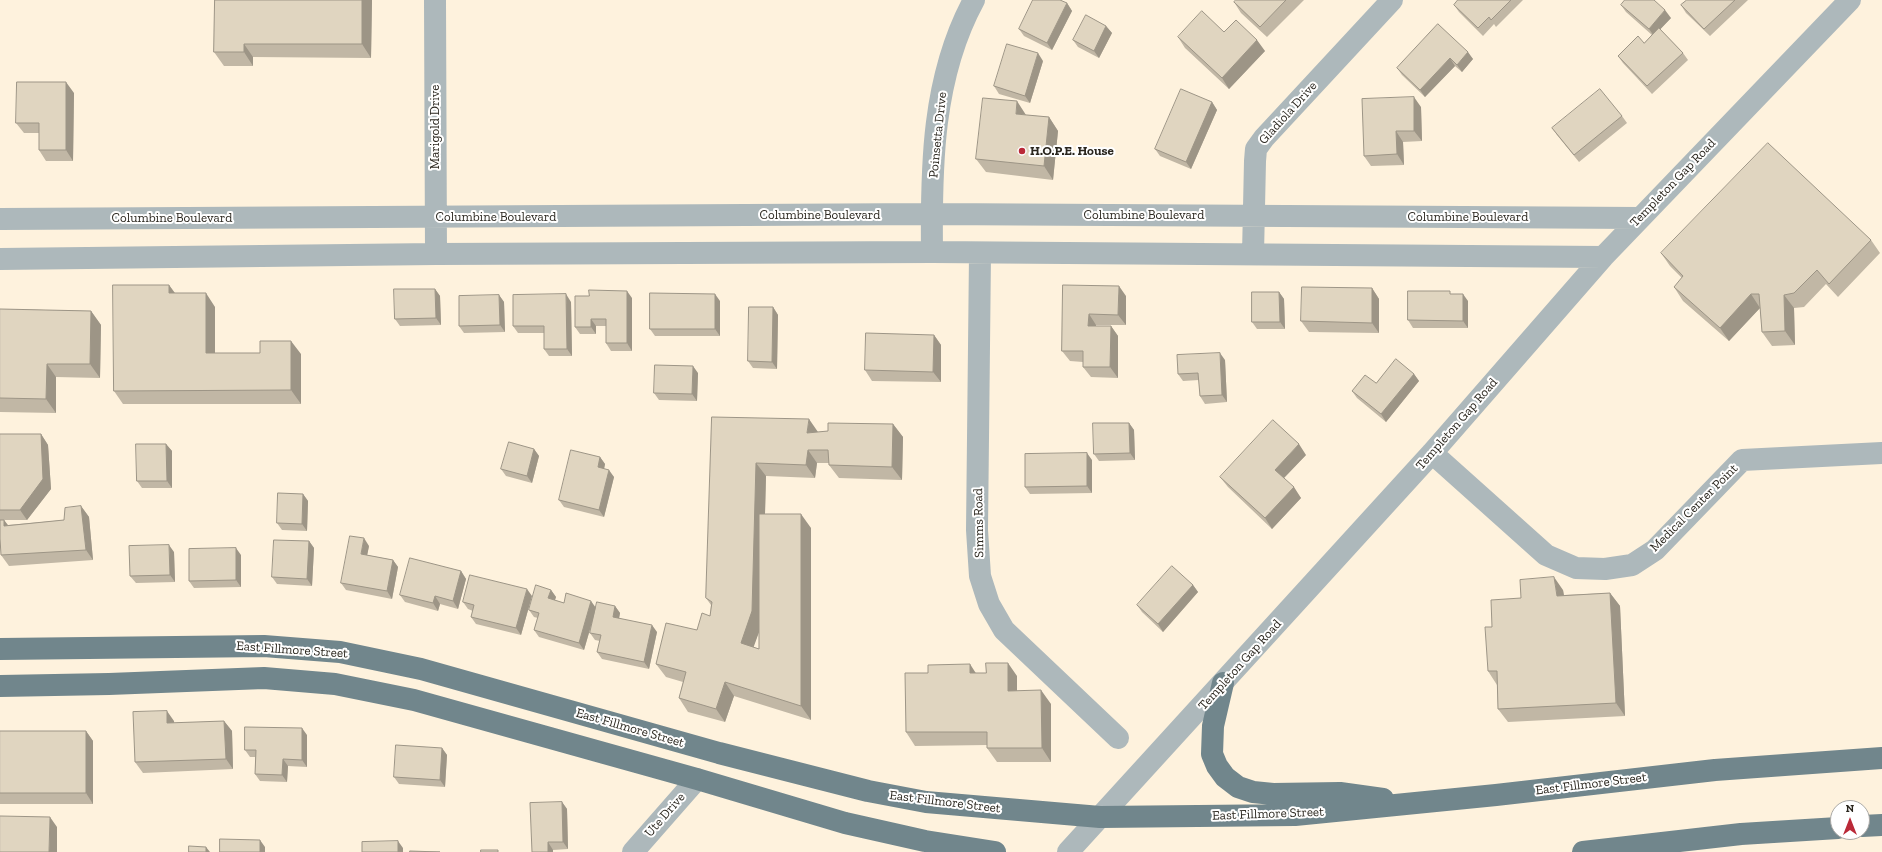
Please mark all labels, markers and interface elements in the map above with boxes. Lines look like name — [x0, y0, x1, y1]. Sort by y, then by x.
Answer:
street label: Gladiola Drive — [1256, 78, 1320, 148]
street label: Marigold Drive — [427, 85, 443, 169]
street label: Poinsetta Drive — [926, 91, 950, 179]
street label: Templeton Gap Road — [1627, 136, 1719, 230]
place label: H.O.P.E. House — [1030, 143, 1114, 159]
marker: H.O.P.E. House — [1017, 146, 1027, 156]
street label: Columbine Boulevard — [760, 207, 880, 223]
street label: Columbine Boulevard — [1084, 207, 1204, 223]
street label: Columbine Boulevard — [436, 209, 556, 225]
street label: Columbine Boulevard — [1408, 209, 1528, 225]
street label: Columbine Boulevard — [112, 210, 232, 226]
street label: Templeton Gap Road — [1413, 375, 1501, 473]
street label: Medical Center Point — [1647, 461, 1741, 555]
street label: Simms Road — [971, 488, 987, 558]
street label: Templeton Gap Road — [1195, 617, 1285, 713]
street label: East Fillmore Street — [236, 638, 348, 662]
street label: East Fillmore Street — [574, 705, 686, 751]
street label: East Fillmore Street — [1535, 769, 1647, 799]
street label: East Fillmore Street — [889, 787, 1001, 817]
street label: Ute Drive — [642, 790, 688, 840]
north arrow — [1830, 800, 1870, 840]
text: N — [1846, 802, 1854, 815]
street label: East Fillmore Street — [1212, 804, 1324, 824]

